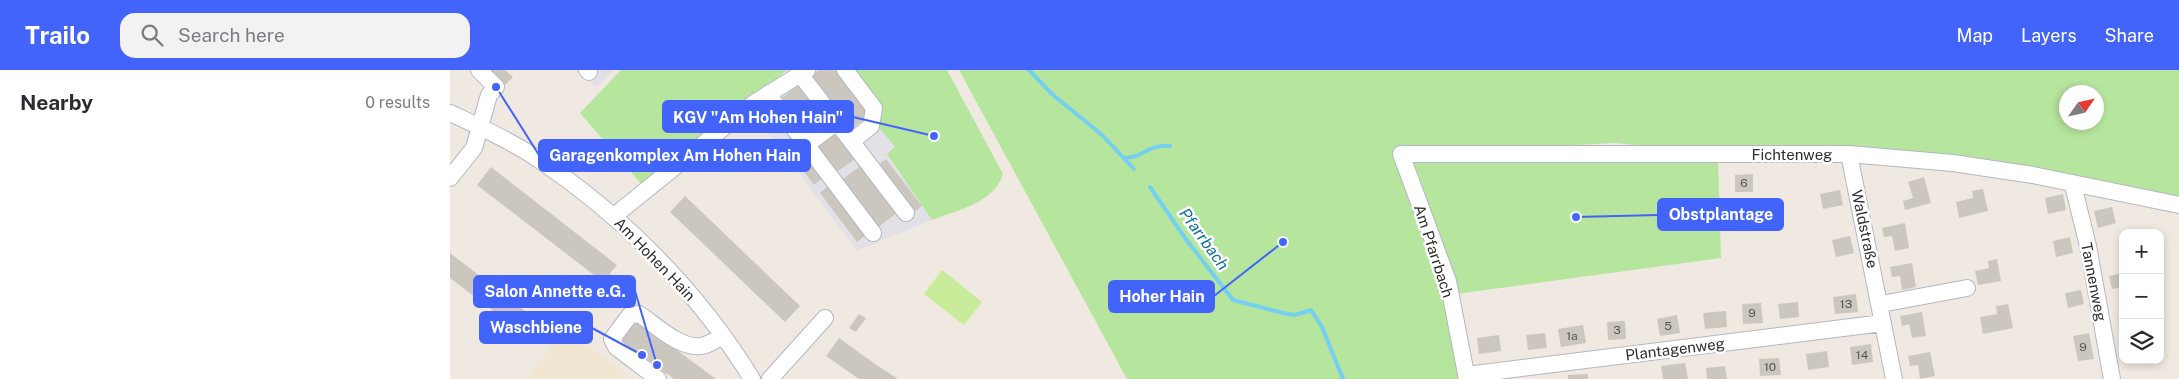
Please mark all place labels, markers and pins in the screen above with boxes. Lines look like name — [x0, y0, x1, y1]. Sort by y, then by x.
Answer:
callout: KGV "Am Hohen Hain" — [663, 101, 853, 132]
callout: Garagenkomplex Am Hohen Hain — [539, 140, 810, 171]
callout: Obstplantage — [1658, 199, 1783, 230]
callout: Salon Annette e.G. — [474, 276, 635, 307]
callout: Hoher Hain — [1109, 281, 1214, 312]
callout: Waschbiene — [480, 312, 592, 343]

